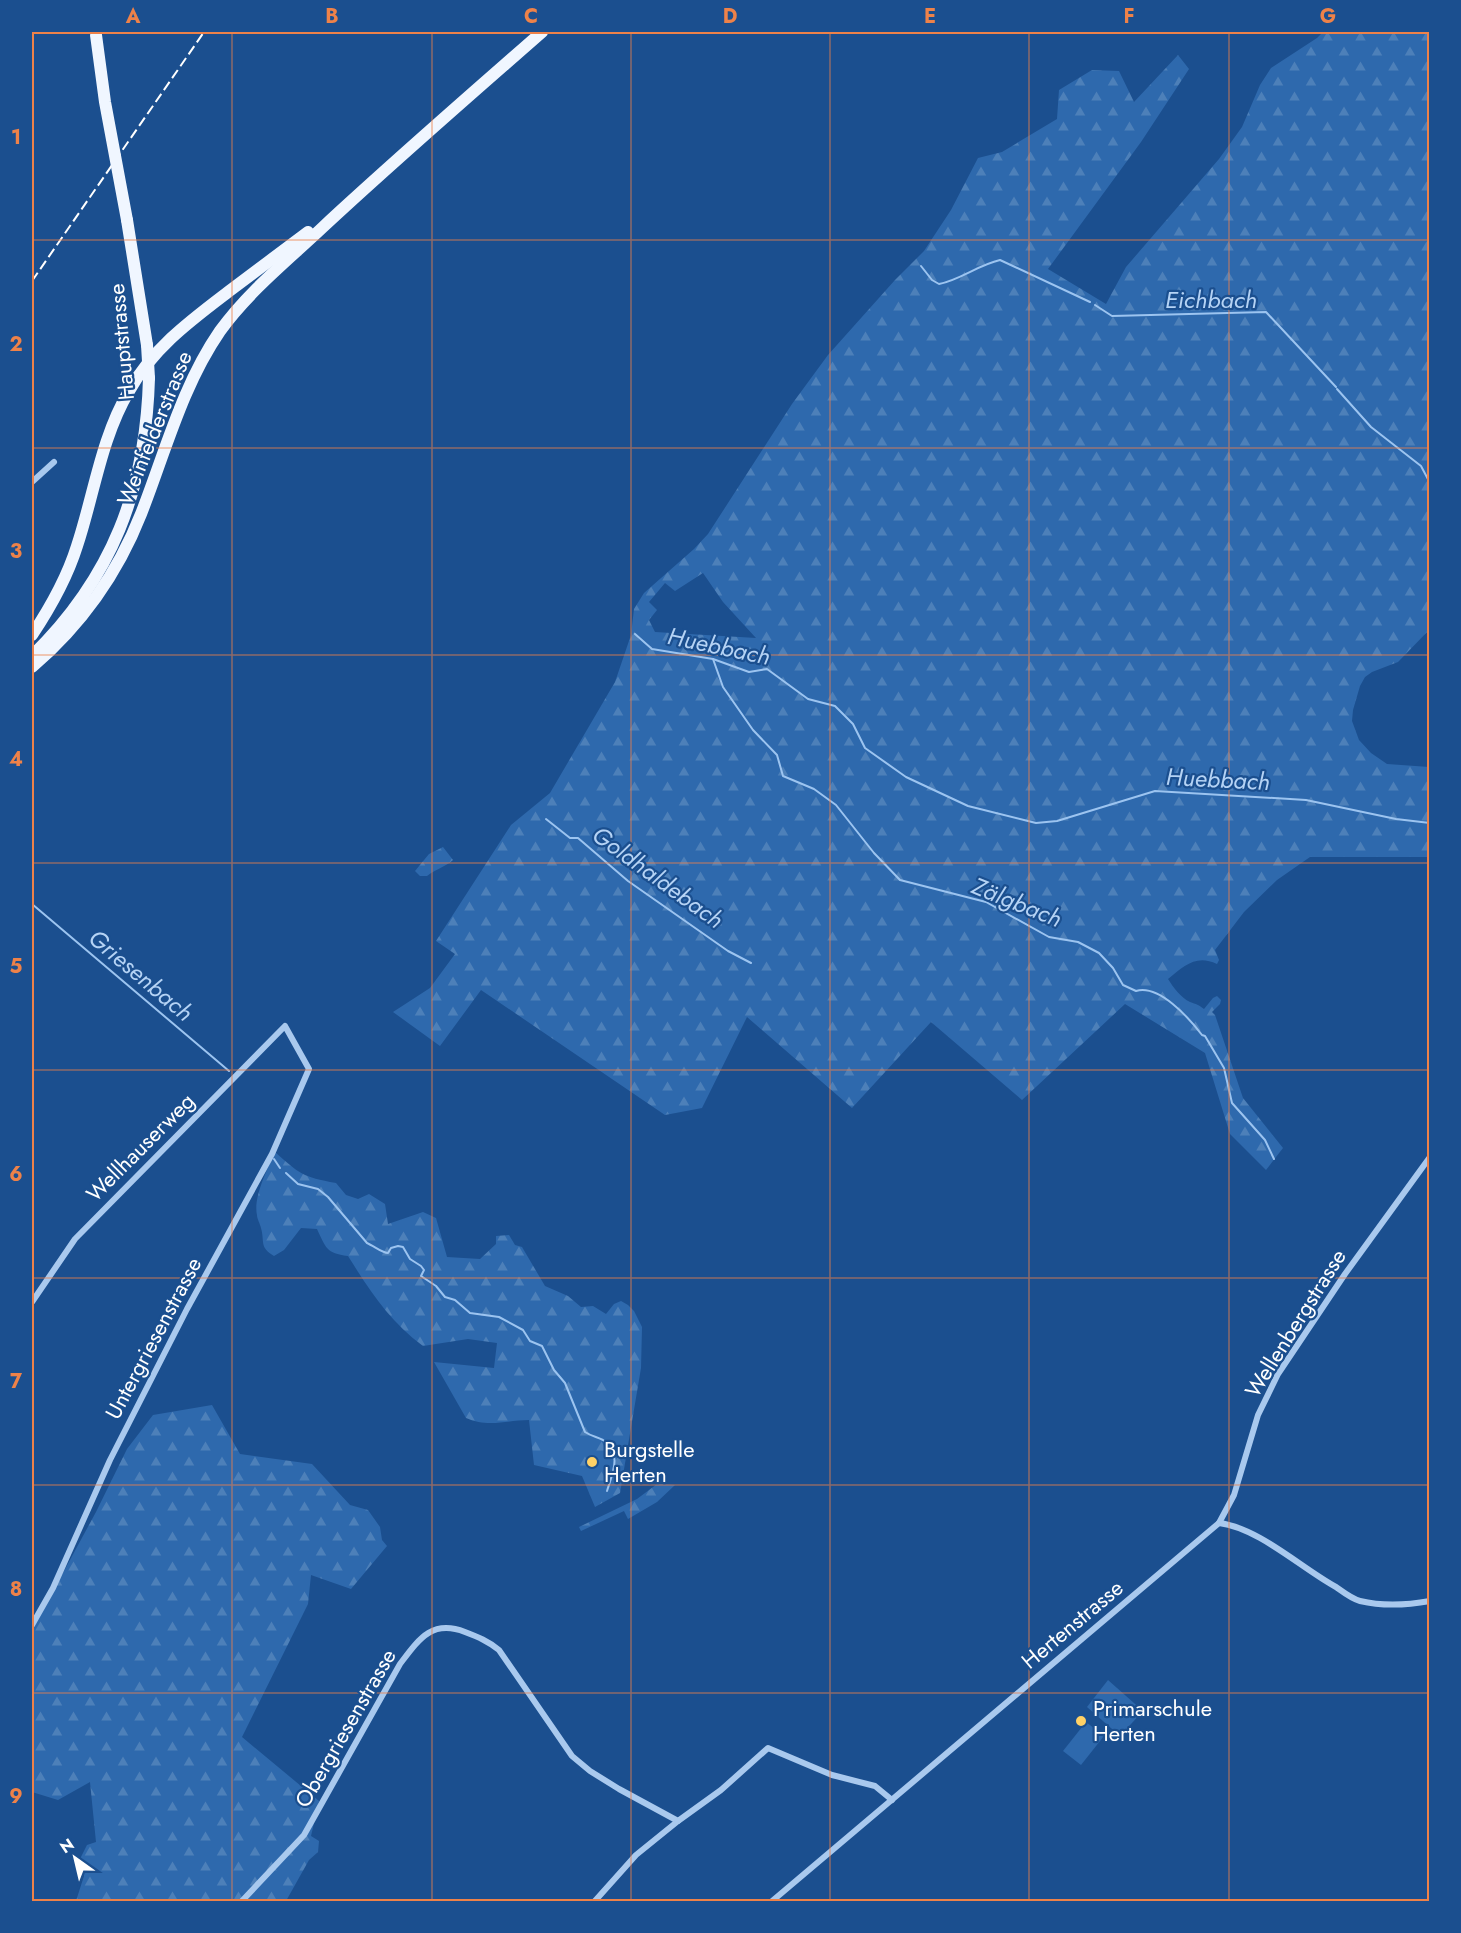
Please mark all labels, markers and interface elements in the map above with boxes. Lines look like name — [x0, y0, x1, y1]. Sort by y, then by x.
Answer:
text: A — [125, 2, 141, 31]
text: B — [325, 2, 339, 31]
text: C — [524, 2, 538, 31]
text: D — [723, 2, 737, 31]
text: E — [924, 2, 936, 31]
text: F — [1123, 2, 1135, 31]
text: G — [1320, 2, 1336, 31]
text: 1 — [11, 123, 21, 152]
street label: Hauptstrasse — [100, 282, 142, 402]
water label: Eichbach — [1165, 282, 1257, 317]
text: 2 — [9, 330, 23, 359]
street label: Weinfelderstrasse — [108, 346, 200, 510]
text: 3 — [10, 537, 22, 566]
water label: Huebbach — [664, 618, 774, 674]
text: 4 — [9, 745, 23, 774]
water label: Huebbach — [1165, 759, 1271, 799]
water label: Goldhaldebach — [585, 817, 731, 937]
water label: Zälgbach — [966, 868, 1067, 936]
water label: Griesenbach — [81, 921, 201, 1029]
text: 5 — [10, 952, 23, 981]
street label: Wellhauserweg — [78, 1085, 202, 1209]
text: 6 — [9, 1160, 23, 1189]
street label: Wellenbergstrasse — [1237, 1243, 1353, 1403]
street label: Untergriesenstrasse — [97, 1251, 209, 1425]
text: 7 — [10, 1367, 23, 1396]
place label: Burgstelle Herten — [604, 1433, 695, 1490]
marker: Burgstelle Herten — [585, 1455, 599, 1469]
street label: Hertenstrasse — [1014, 1572, 1130, 1676]
text: 8 — [10, 1575, 22, 1604]
street label: Obergriesenstrasse — [286, 1643, 404, 1813]
place label: Primarschule Herten — [1093, 1692, 1212, 1749]
marker: Primarschule Herten — [1074, 1714, 1088, 1728]
text: 9 — [9, 1782, 23, 1811]
north arrow — [45, 1828, 105, 1888]
text: N — [55, 1833, 79, 1859]

